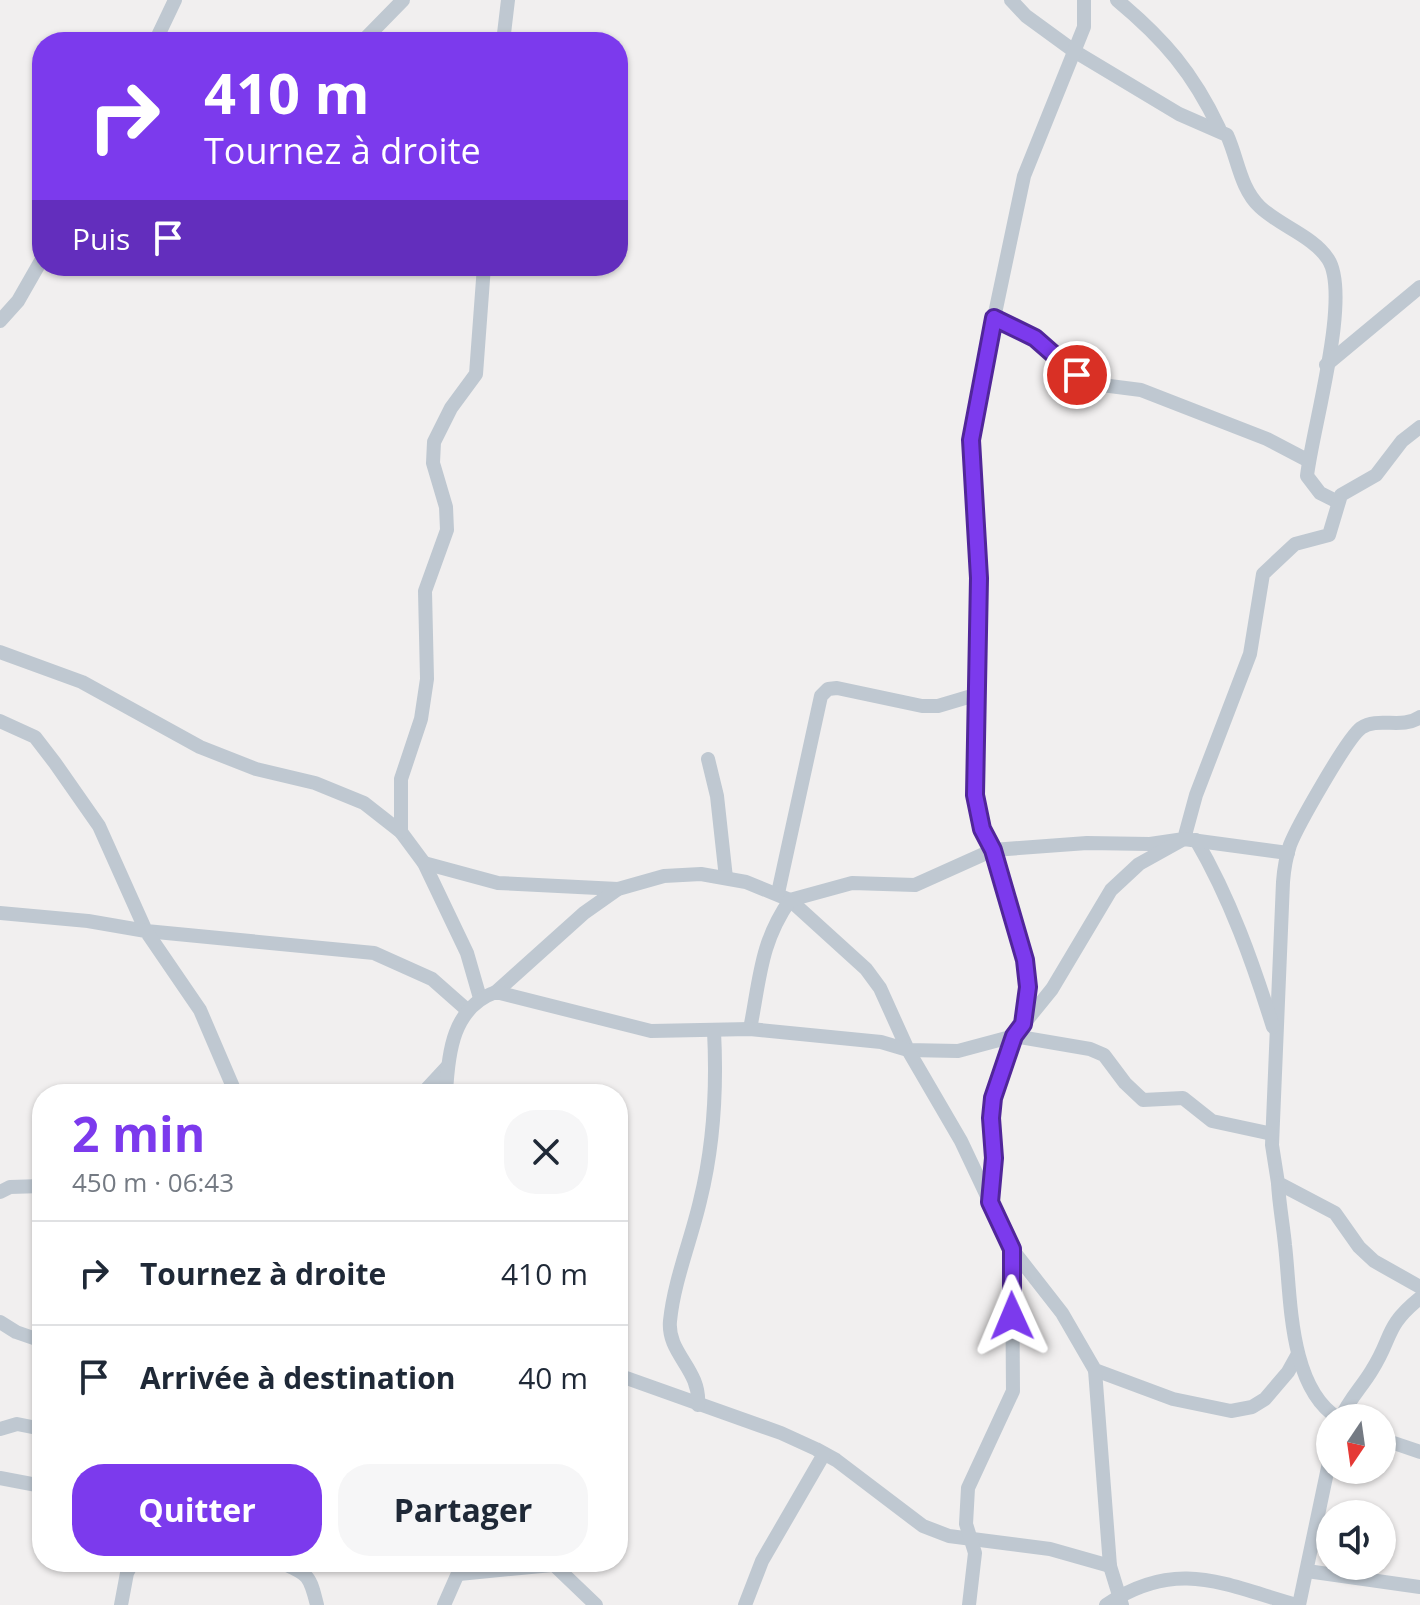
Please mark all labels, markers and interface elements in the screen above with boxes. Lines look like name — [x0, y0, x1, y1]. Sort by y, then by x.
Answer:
text: 410 m — [204, 54, 370, 130]
icon: right — [72, 64, 176, 168]
text: Tournez à droite — [204, 126, 481, 175]
icon: arrive — [146, 216, 190, 260]
text: Puis — [72, 218, 130, 259]
pin — [1043, 341, 1111, 409]
icon: arrive — [1055, 353, 1099, 397]
text: 2 min — [72, 1101, 205, 1166]
button: close — [504, 1110, 588, 1194]
text: 450 m · 06:43 — [72, 1164, 234, 1200]
icon: right — [72, 1251, 116, 1295]
text: Tournez à droite — [140, 1253, 386, 1294]
text: 410 m — [501, 1253, 588, 1294]
position arrow — [970, 1274, 1054, 1358]
icon: arrive — [72, 1355, 116, 1399]
text: Arrivée à destination — [140, 1357, 455, 1398]
text: 40 m — [518, 1357, 588, 1398]
north arrow — [1316, 1404, 1396, 1484]
map controls — [1316, 1404, 1396, 1580]
button: Quitter — [72, 1464, 322, 1556]
button: Partager — [338, 1464, 588, 1556]
button: sound — [1316, 1500, 1396, 1580]

